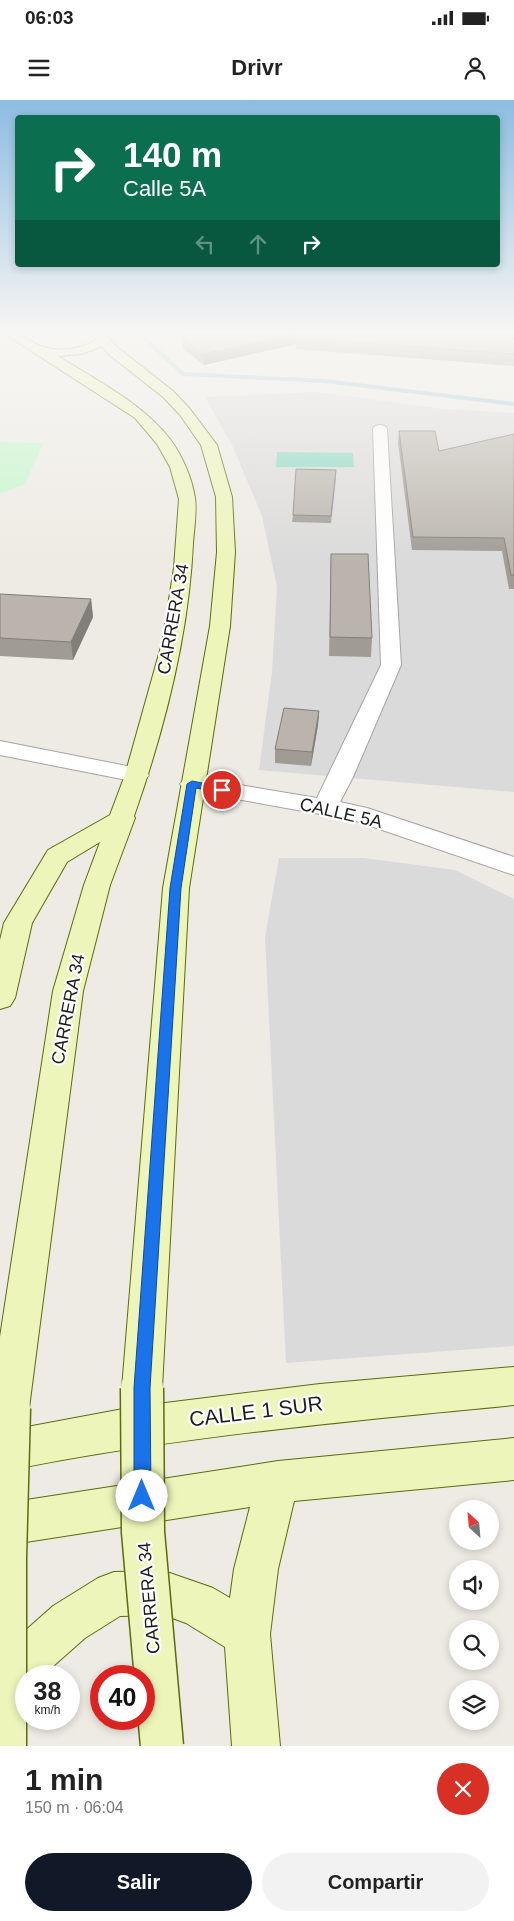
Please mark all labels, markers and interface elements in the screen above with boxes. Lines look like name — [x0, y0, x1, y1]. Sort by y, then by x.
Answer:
text: 06:03 — [25, 7, 74, 28]
icon: menu — [25, 54, 53, 82]
icon: person — [461, 54, 489, 82]
text: Drivr — [231, 55, 283, 80]
icon: right — [40, 135, 105, 200]
text: 140 m — [123, 135, 222, 174]
text: Calle 5A — [123, 176, 206, 201]
icon: left — [191, 230, 219, 258]
icon: ahead — [244, 230, 272, 258]
icon: right — [297, 230, 325, 258]
street label: CARRERA 34 — [153, 562, 193, 676]
pin — [201, 769, 243, 811]
icon: arrive — [208, 776, 236, 804]
street label: CALLE 5A — [298, 794, 384, 832]
street label: CARRERA 34 — [47, 952, 89, 1066]
street label: CALLE 1 SUR — [188, 1391, 324, 1431]
position arrow — [115, 1469, 167, 1521]
north arrow — [449, 1500, 499, 1550]
map controls — [449, 1500, 499, 1730]
street label: CARRERA 34 — [134, 1541, 164, 1655]
button: sound — [449, 1560, 499, 1610]
button: search — [449, 1620, 499, 1670]
speed limit sign: 40 — [90, 1665, 155, 1730]
text: 38 — [34, 1677, 61, 1705]
button: layers — [449, 1680, 499, 1730]
text: km/h — [34, 1703, 61, 1717]
text: 1 min — [25, 1763, 103, 1796]
button: close — [437, 1763, 489, 1815]
text: 150 m · 06:04 — [25, 1799, 124, 1816]
button: Salir — [25, 1853, 252, 1911]
button: Compartir — [262, 1853, 489, 1911]

